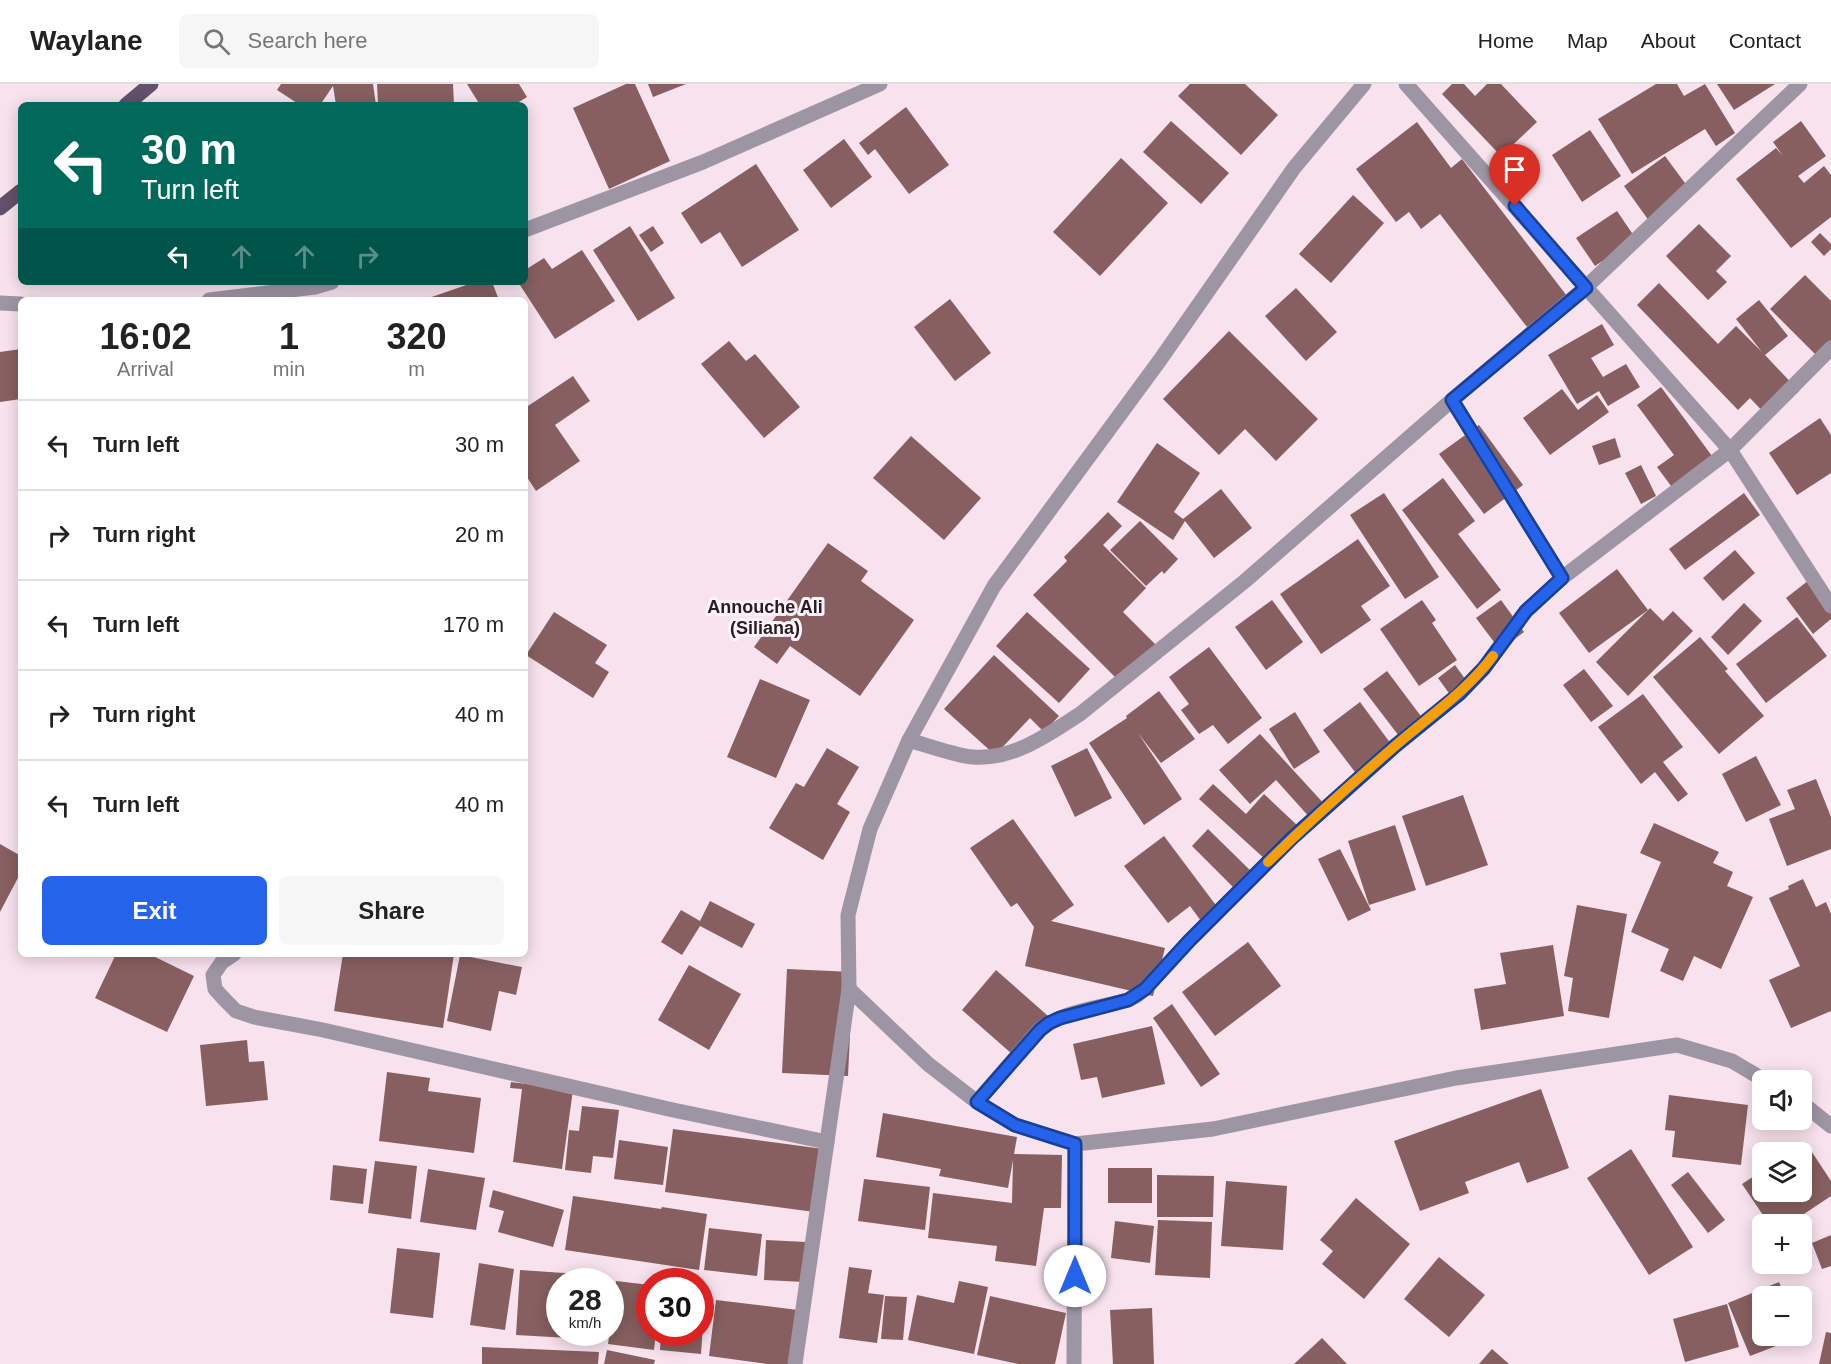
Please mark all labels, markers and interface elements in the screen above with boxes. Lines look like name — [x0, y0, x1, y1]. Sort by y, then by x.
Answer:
search box — [179, 14, 599, 68]
text: Waylane — [30, 25, 143, 56]
icon: search — [200, 25, 233, 58]
text: Search here — [248, 28, 367, 53]
text: Home — [1478, 29, 1534, 52]
text: Map — [1567, 29, 1608, 52]
text: About — [1641, 29, 1696, 52]
text: Contact — [1729, 29, 1801, 52]
icon: left — [42, 126, 120, 204]
text: 30 m — [141, 126, 237, 173]
pin — [1489, 144, 1540, 206]
icon: arrive — [1498, 153, 1531, 186]
text: Turn left — [141, 175, 239, 205]
icon: left — [162, 240, 195, 273]
icon: ahead — [225, 240, 258, 273]
icon: ahead — [288, 240, 321, 273]
icon: right — [351, 240, 384, 273]
text: 16:02 — [99, 316, 191, 357]
text: 1 — [279, 316, 299, 357]
text: 320 — [386, 316, 447, 357]
text: Arrival — [117, 358, 174, 380]
text: min — [273, 358, 305, 380]
text: m — [408, 358, 425, 380]
icon: left — [42, 429, 75, 462]
text: Turn left — [93, 432, 179, 457]
text: 30 m — [455, 432, 504, 457]
icon: right — [42, 519, 75, 552]
text: Turn right — [93, 522, 195, 547]
text: 20 m — [455, 522, 504, 547]
district label: Annouche Ali (Siliana) — [707, 597, 823, 638]
icon: left — [42, 609, 75, 642]
text: Turn left — [93, 612, 179, 637]
text: 170 m — [443, 612, 504, 637]
icon: right — [42, 699, 75, 732]
text: Turn right — [93, 702, 195, 727]
text: 40 m — [455, 702, 504, 727]
icon: left — [42, 789, 75, 822]
text: Turn left — [93, 792, 179, 817]
text: 40 m — [455, 792, 504, 817]
button: Exit — [42, 876, 267, 945]
button: Share — [279, 876, 504, 945]
map controls — [1752, 1070, 1812, 1346]
button: sound — [1752, 1070, 1812, 1130]
button: layers — [1752, 1142, 1812, 1202]
button: + — [1752, 1214, 1812, 1274]
position arrow — [1043, 1244, 1107, 1308]
speed limit sign: 30 — [636, 1268, 714, 1346]
text: 28 — [568, 1283, 602, 1316]
button: − — [1752, 1286, 1812, 1346]
text: km/h — [569, 1314, 601, 1331]

